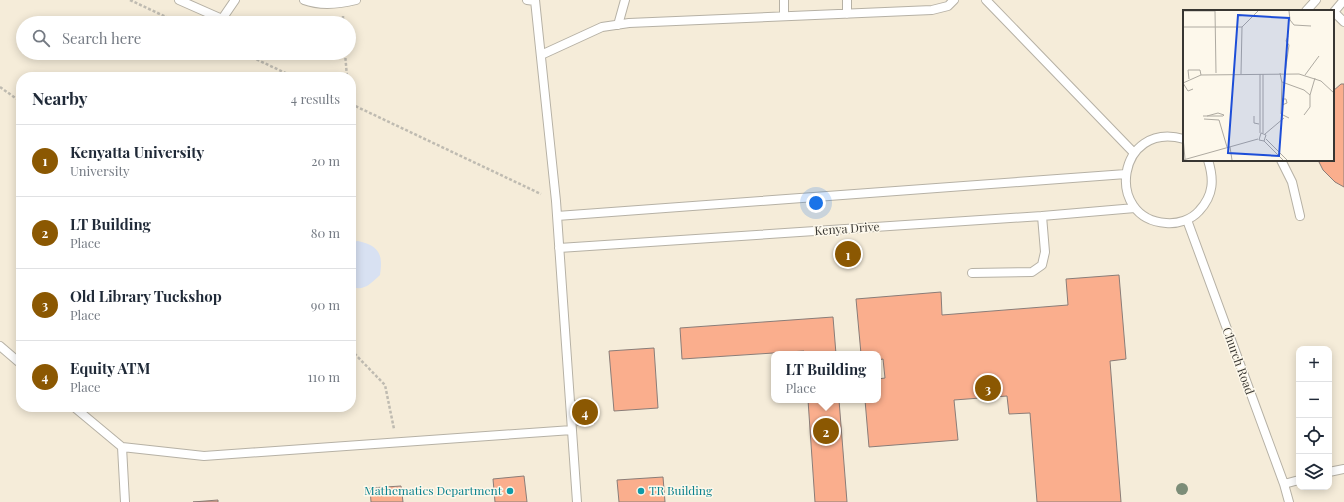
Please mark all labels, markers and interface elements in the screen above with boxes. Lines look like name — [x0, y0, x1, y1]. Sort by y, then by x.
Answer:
inset map — [1183, 10, 1334, 161]
search box — [16, 16, 356, 60]
icon: search — [30, 27, 52, 49]
text: Search here — [62, 28, 141, 48]
text: Nearby — [32, 87, 87, 109]
text: 4 results — [291, 90, 340, 107]
text: Kenyatta University — [70, 142, 204, 162]
text: 1 — [43, 152, 47, 169]
text: 20 m — [311, 152, 340, 169]
text: University — [70, 162, 130, 179]
your location — [806, 193, 826, 213]
text: LT Building — [70, 214, 151, 234]
street label: Kenya Drive — [814, 218, 880, 238]
text: 2 — [42, 224, 48, 241]
text: 80 m — [311, 224, 340, 241]
text: Place — [70, 234, 101, 251]
pin: 1 — [835, 239, 861, 269]
text: Old Library Tuckshop — [70, 286, 222, 306]
text: 3 — [42, 296, 48, 313]
text: 90 m — [311, 296, 340, 313]
text: Place — [70, 306, 101, 323]
street label: Church Road — [1219, 325, 1259, 397]
map controls — [1296, 346, 1332, 490]
button: + — [1296, 346, 1332, 382]
popup — [771, 351, 881, 403]
text: Equity ATM — [70, 358, 151, 378]
text: LT Building — [786, 359, 866, 379]
text: 4 — [42, 368, 48, 385]
text: 110 m — [308, 368, 340, 385]
pin: 3 — [975, 373, 1001, 403]
text: Place — [70, 378, 101, 395]
text: Place — [786, 379, 816, 396]
button: − — [1296, 382, 1332, 418]
pin: 4 — [572, 397, 598, 427]
pin: 2 — [813, 416, 839, 446]
button: locate — [1296, 418, 1332, 454]
button: layers — [1296, 454, 1332, 490]
place label: Mathematics Department — [364, 482, 503, 498]
place label: TR Building — [649, 482, 713, 498]
marker: Mathematics Department — [505, 486, 515, 496]
marker: TR Building — [636, 486, 646, 496]

